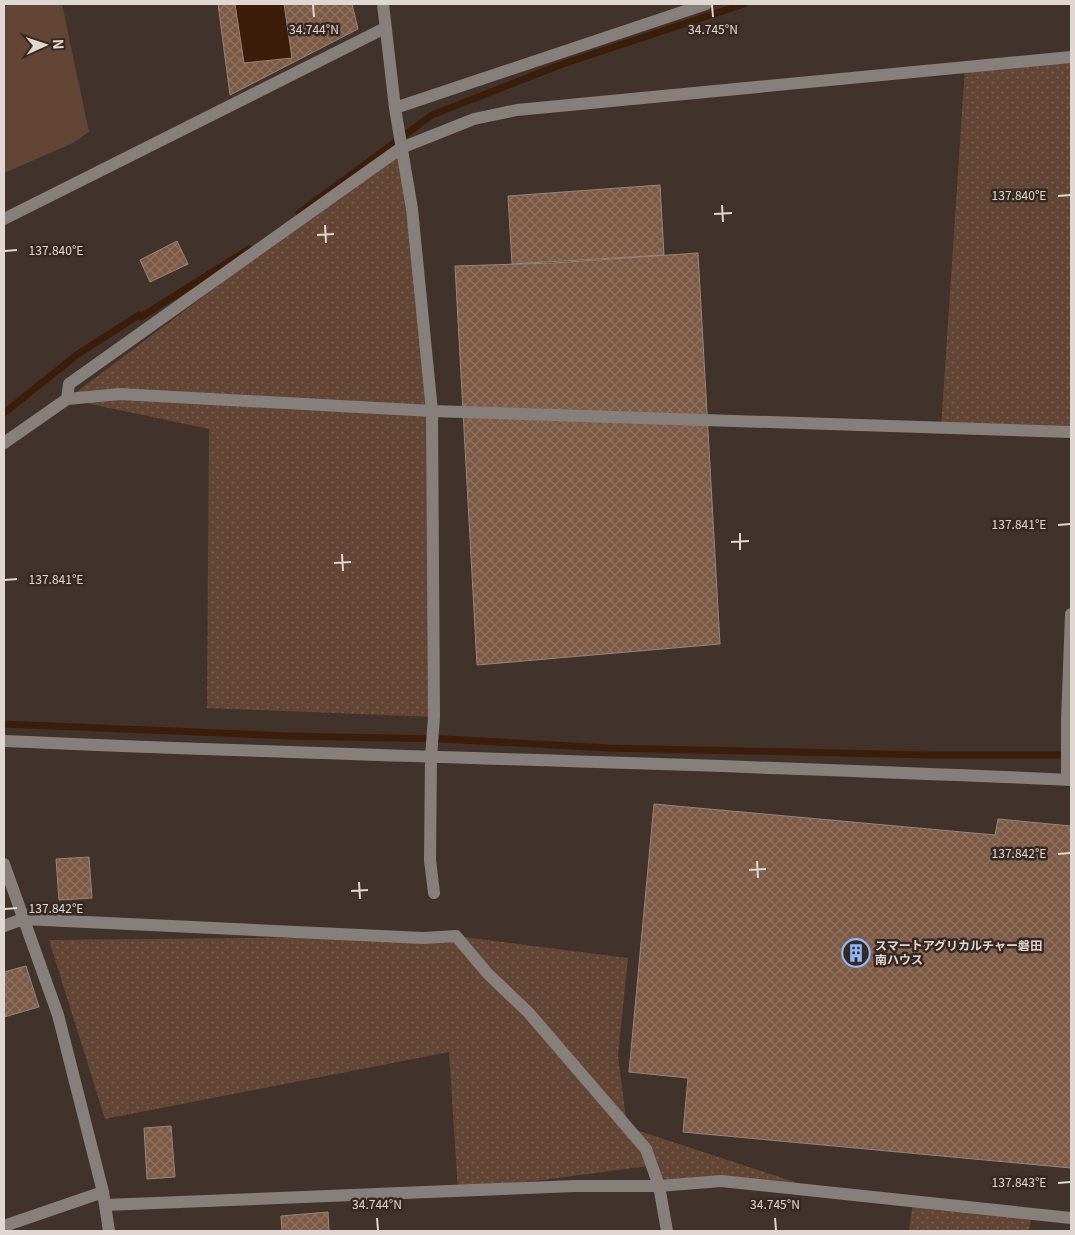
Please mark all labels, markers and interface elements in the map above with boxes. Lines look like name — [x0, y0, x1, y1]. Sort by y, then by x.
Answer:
north arrow — [20, 20, 70, 70]
text: 34.744°N — [289, 20, 339, 37]
text: 34.745°N — [688, 20, 738, 37]
text: N — [49, 39, 69, 50]
text: 137.840°E — [992, 186, 1046, 203]
text: 137.840°E — [29, 241, 83, 258]
text: 137.841°E — [992, 515, 1046, 532]
text: 137.841°E — [29, 570, 83, 587]
text: 137.842°E — [992, 844, 1046, 861]
text: 137.842°E — [29, 899, 83, 916]
place label: スマートアグリカルチャー磐田 南ハウス — [875, 936, 1042, 967]
building icon: スマートアグリカルチャー磐田 南ハウス — [841, 938, 871, 968]
text: 137.843°E — [992, 1173, 1046, 1190]
text: 34.744°N — [352, 1195, 402, 1212]
text: 34.745°N — [750, 1195, 800, 1212]

